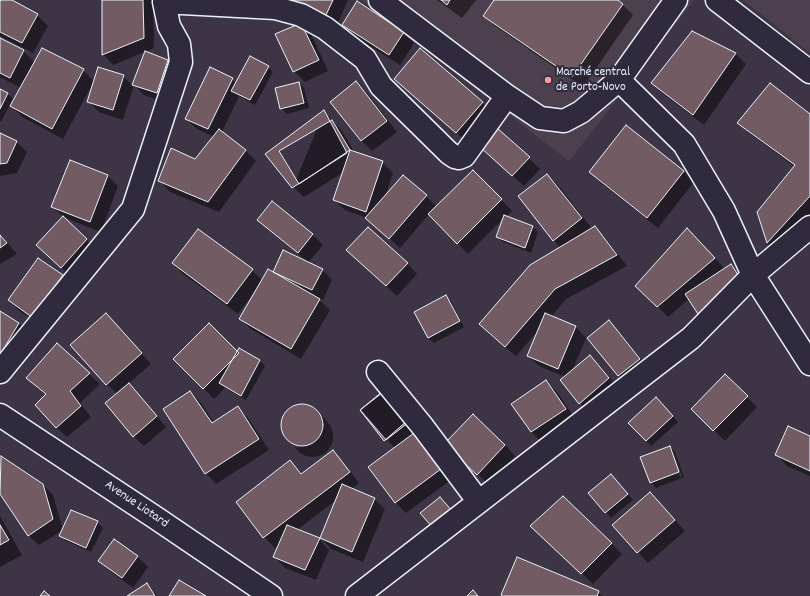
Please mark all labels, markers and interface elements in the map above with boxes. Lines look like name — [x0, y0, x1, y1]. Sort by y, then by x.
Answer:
place label: Marché central de Porto-Novo — [556, 65, 630, 96]
marker: Marché central de Porto-Novo — [543, 75, 553, 85]
street label: Avenue Liotard — [101, 478, 171, 532]

